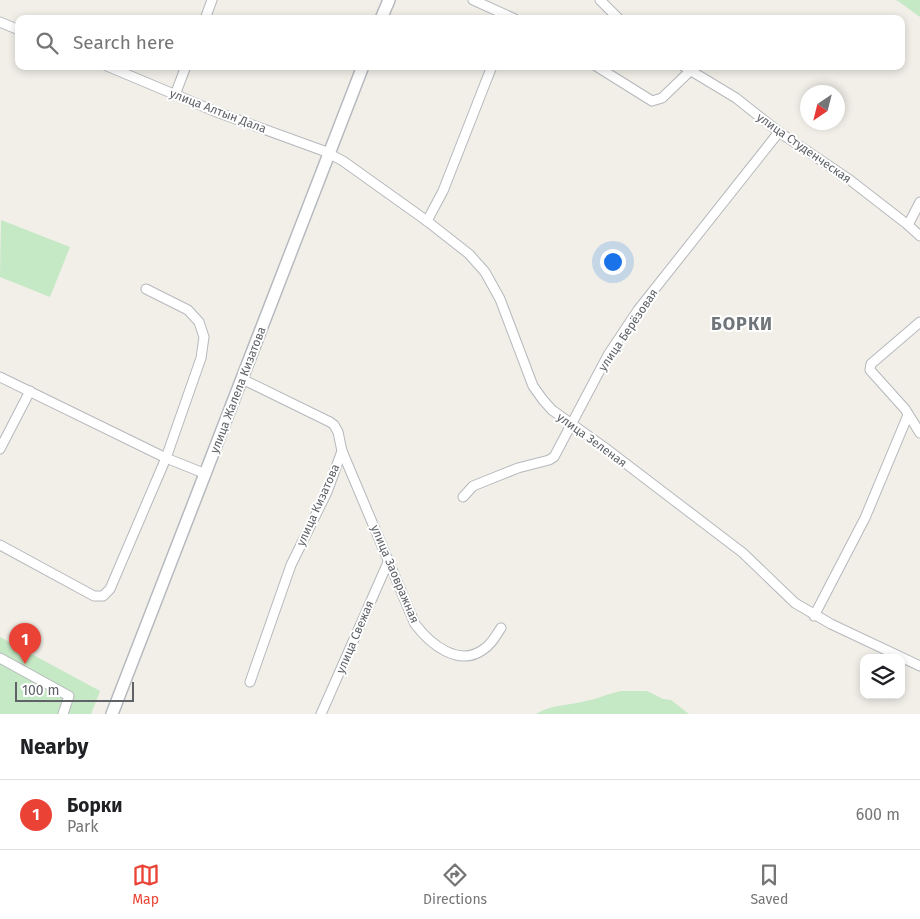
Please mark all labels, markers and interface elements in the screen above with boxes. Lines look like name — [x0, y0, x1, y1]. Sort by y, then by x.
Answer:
search box — [15, 15, 905, 70]
icon: search — [33, 29, 61, 57]
text: Search here — [73, 31, 174, 54]
north arrow — [800, 85, 845, 130]
street label: улица Алтын Дала — [168, 86, 268, 136]
street label: улица Студенческая — [754, 110, 854, 186]
your location — [600, 249, 626, 275]
street label: улица Берёзовая — [595, 286, 661, 374]
district label: БОРКИ — [711, 313, 773, 335]
street label: улица Жалела Кизатова — [207, 325, 269, 455]
street label: улица Зеленая — [554, 410, 630, 470]
street label: улица Кизатова — [294, 462, 342, 548]
street label: улица Заовражная — [368, 523, 422, 625]
street label: улица Свежая — [333, 598, 377, 676]
pin: 1 — [9, 623, 41, 664]
map controls — [860, 654, 905, 699]
button: layers — [860, 654, 905, 699]
scale bar — [15, 679, 134, 702]
text: 100 m — [22, 682, 59, 699]
text: Nearby — [20, 734, 88, 760]
text: Борки — [67, 794, 122, 817]
text: 1 — [32, 805, 40, 824]
text: 600 m — [856, 805, 900, 824]
text: Park — [67, 817, 99, 836]
tab: Map — [132, 861, 160, 908]
tab: Directions — [423, 861, 487, 908]
tab: Saved — [750, 861, 788, 908]

